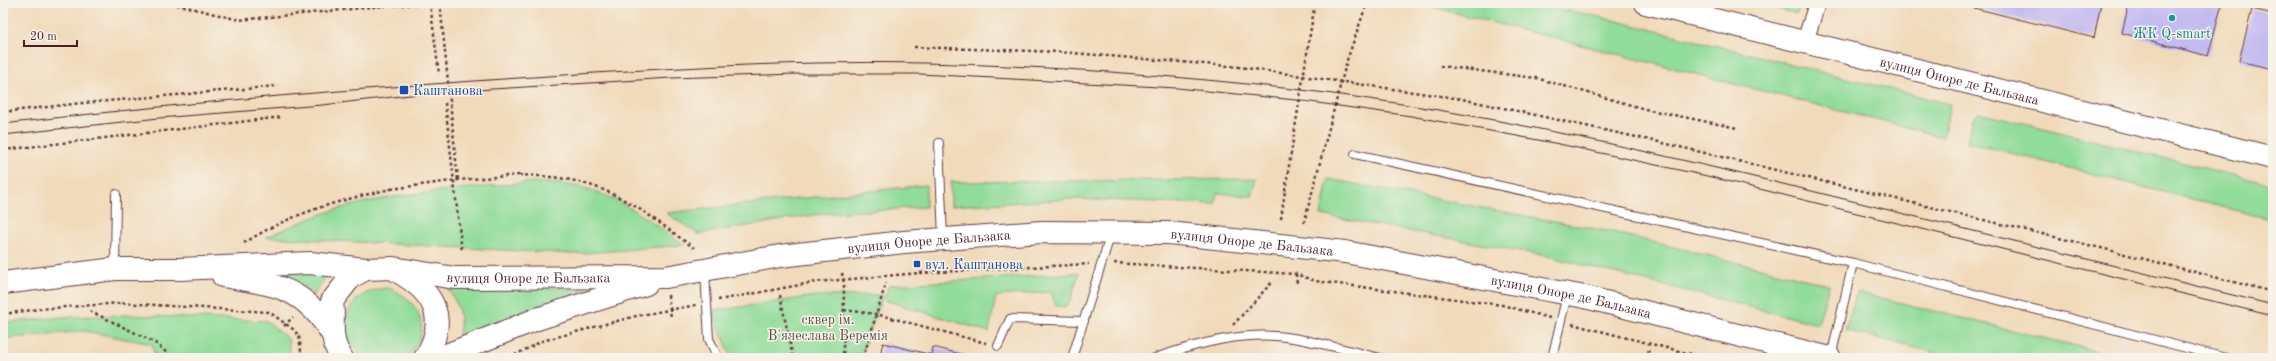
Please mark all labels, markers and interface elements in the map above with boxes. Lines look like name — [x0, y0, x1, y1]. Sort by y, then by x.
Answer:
marker: ЖК Q-smart — [2167, 13, 2177, 23]
scale bar — [24, 22, 77, 48]
place label: ЖК Q-smart — [2133, 27, 2211, 41]
text: 20 m — [30, 31, 57, 43]
street label: вулиця Оноре де Бальзака — [1878, 55, 2040, 108]
marker: Каштанова — [398, 84, 410, 96]
place label: Каштанова — [413, 84, 483, 98]
street label: вулиця Оноре де Бальзака — [1170, 227, 1334, 259]
street label: вулиця Оноре де Бальзака — [847, 228, 1011, 256]
place label: вул. Каштанова — [925, 258, 1023, 272]
marker: вул. Каштанова — [912, 259, 922, 269]
street label: вулиця Оноре де Бальзака — [446, 271, 611, 286]
street label: вулиця Оноре де Бальзака — [1490, 274, 1653, 321]
park label: сквер ім. В'ячеслава Веремія — [768, 313, 888, 343]

